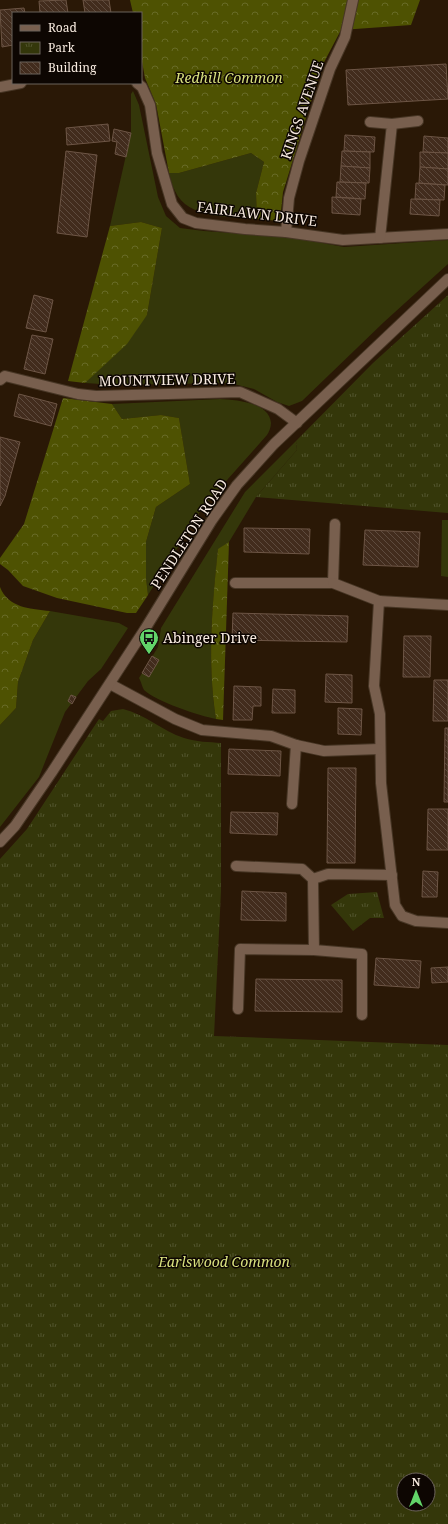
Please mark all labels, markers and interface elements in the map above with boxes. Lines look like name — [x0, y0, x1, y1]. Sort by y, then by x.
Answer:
legend — [12, 12, 142, 84]
text: Road — [48, 19, 78, 36]
text: Park — [48, 39, 76, 56]
street label: KINGS AVENUE — [276, 58, 327, 162]
text: Building — [48, 59, 97, 76]
park label: Redhill Common — [174, 68, 283, 87]
street label: FAIRLAWN DRIVE — [196, 197, 318, 230]
street label: MOUNTVIEW DRIVE — [98, 369, 236, 390]
street label: PENDLETON ROAD — [146, 475, 231, 592]
bus stop icon: Abinger Drive — [138, 627, 160, 655]
place label: Abinger Drive — [163, 628, 257, 647]
park label: Earlswood Common — [157, 1252, 290, 1271]
north arrow — [396, 1472, 436, 1512]
text: N — [412, 1474, 421, 1489]

